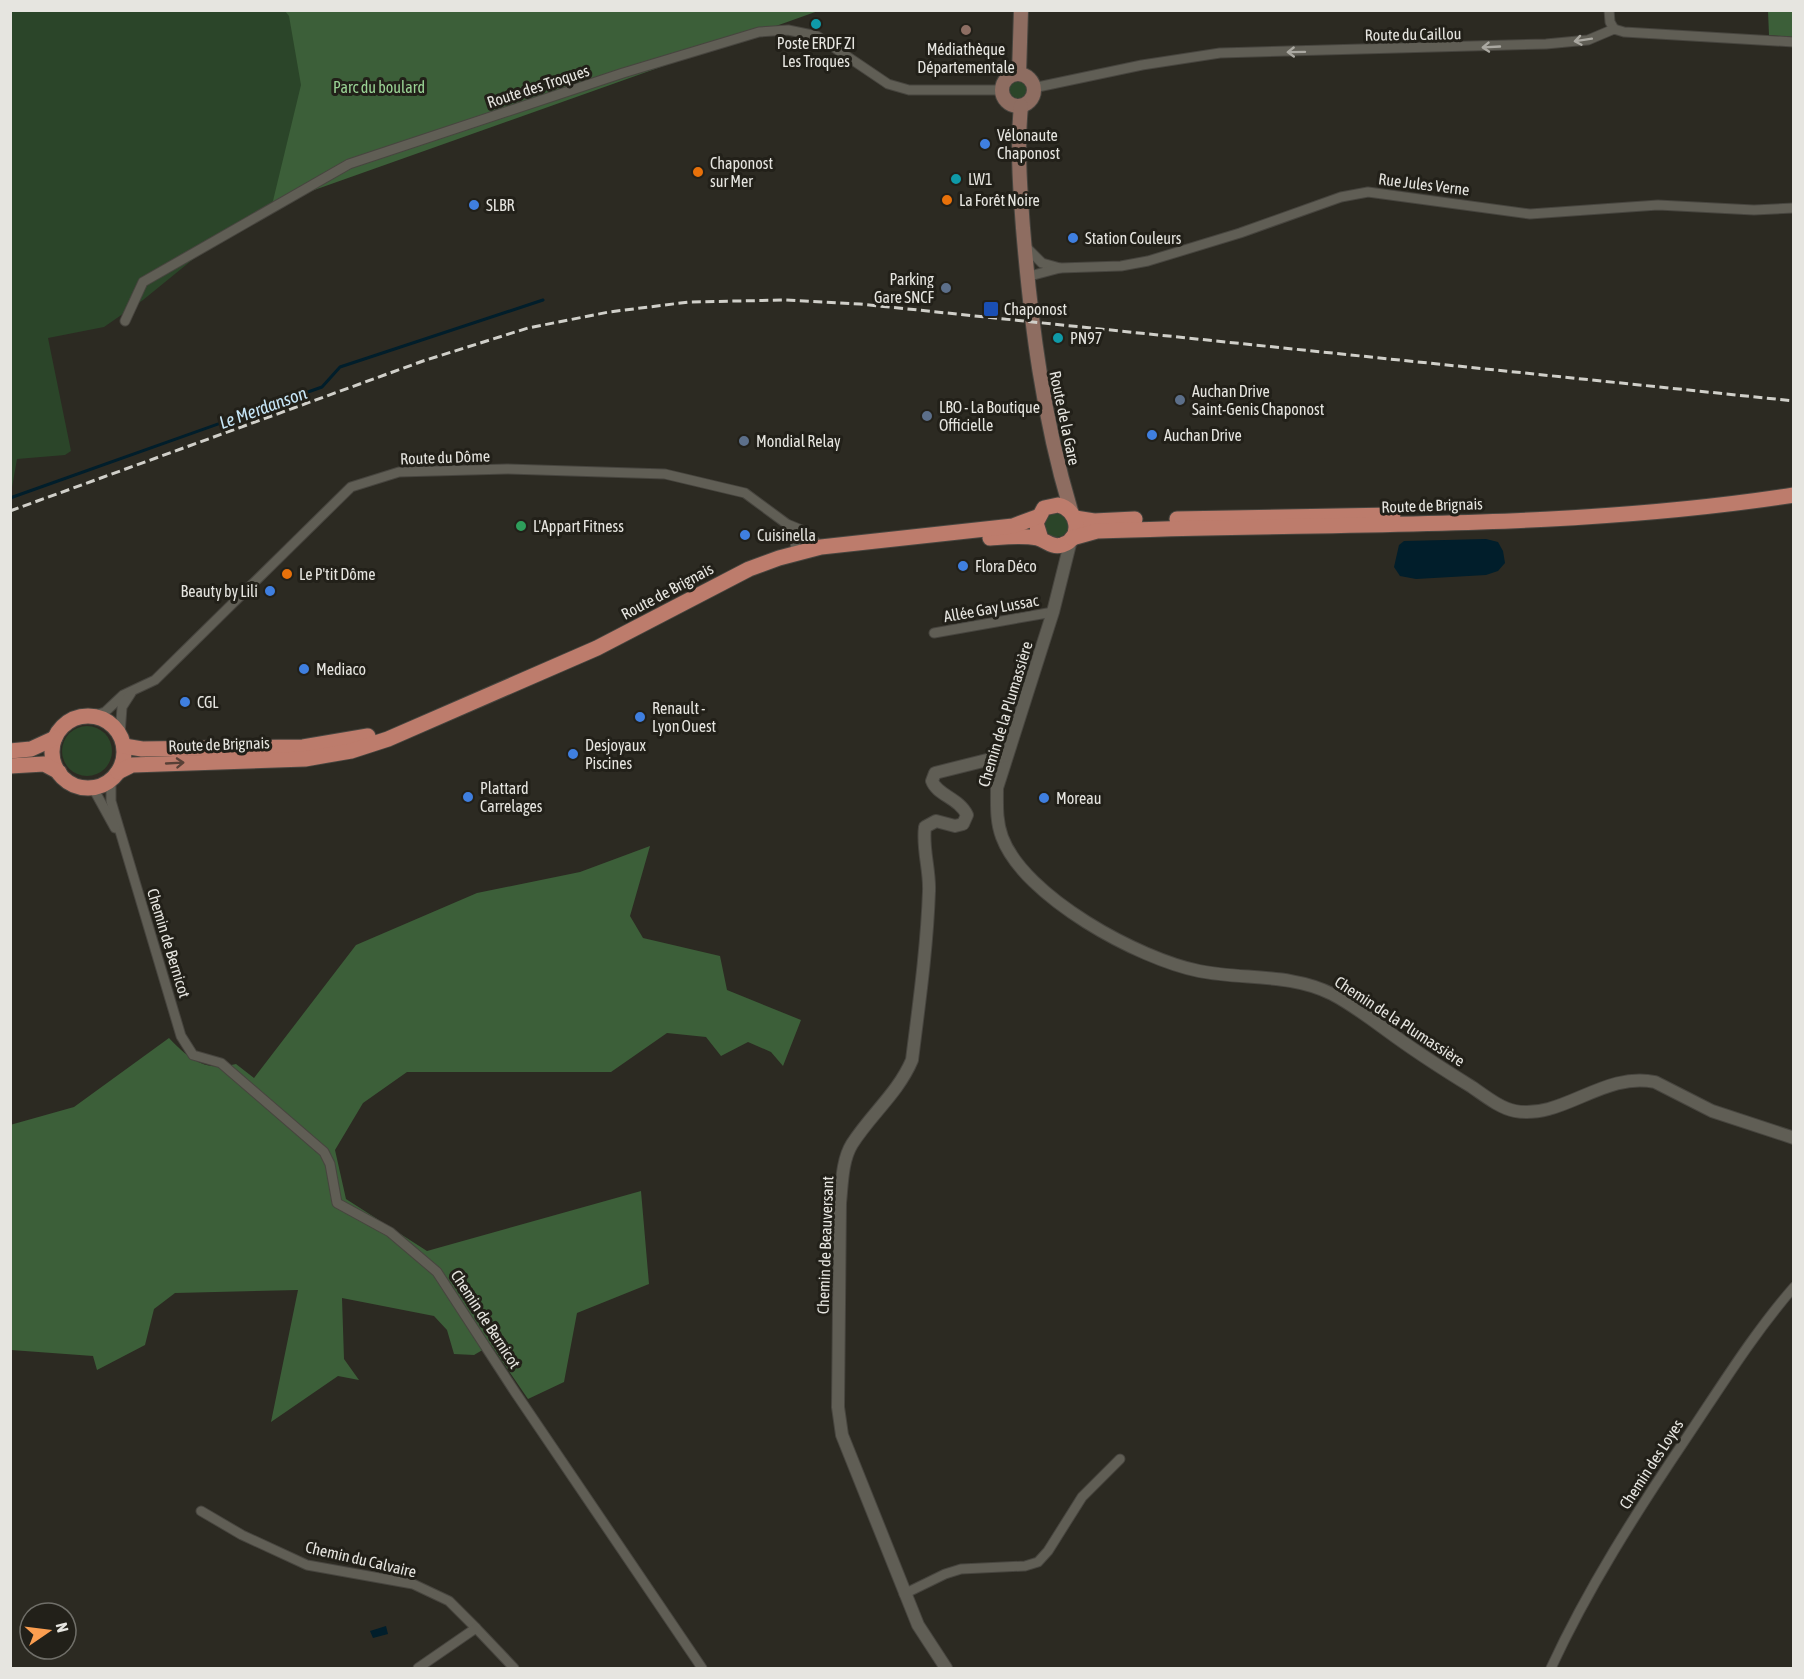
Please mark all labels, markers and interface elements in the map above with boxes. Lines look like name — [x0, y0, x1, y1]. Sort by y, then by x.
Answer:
marker: Poste ERDF ZI Les Troques — [809, 17, 823, 31]
marker: Médiathèque Départementale — [959, 23, 973, 37]
street label: Route du Caillou — [1365, 24, 1461, 44]
place label: Poste ERDF ZI Les Troques — [777, 34, 855, 71]
one-way arrow — [1573, 35, 1593, 46]
place label: Médiathèque Départementale — [917, 40, 1015, 77]
one-way arrow — [1481, 41, 1501, 52]
one-way arrow — [1286, 46, 1306, 58]
street label: Route des Troques — [485, 61, 592, 112]
park label: Parc du boulard — [333, 78, 425, 96]
place label: Vélonaute Chaponost — [997, 126, 1060, 163]
marker: Vélonaute Chaponost — [978, 137, 992, 151]
place label: Chaponost sur Mer — [710, 154, 773, 190]
marker: Chaponost sur Mer — [691, 165, 705, 179]
street label: Rue Jules Verne — [1377, 169, 1471, 199]
place label: LW1 — [968, 170, 992, 188]
marker: LW1 — [949, 172, 963, 186]
place label: La Forêt Noire — [959, 191, 1040, 209]
marker: La Forêt Noire — [940, 193, 954, 207]
place label: SLBR — [486, 196, 515, 214]
marker: SLBR — [467, 198, 481, 212]
place label: Station Couleurs — [1085, 229, 1182, 247]
marker: Station Couleurs — [1066, 231, 1080, 245]
place label: Parking Gare SNCF — [874, 270, 935, 306]
marker: Parking Gare SNCF — [939, 281, 953, 295]
marker: Chaponost — [982, 300, 1000, 318]
place label: Chaponost — [1004, 300, 1067, 319]
place label: PN97 — [1070, 329, 1102, 347]
marker: PN97 — [1051, 331, 1065, 345]
street label: Route de la Gare — [1046, 369, 1084, 467]
water label: Le Merdanson — [216, 382, 310, 433]
place label: Auchan Drive Saint-Genis Chaponost — [1192, 382, 1325, 419]
marker: Auchan Drive Saint-Genis Chaponost — [1173, 393, 1187, 407]
place label: LBO - La Boutique Officielle — [939, 398, 1040, 434]
marker: LBO - La Boutique Officielle — [920, 409, 934, 423]
place label: Auchan Drive — [1164, 426, 1242, 444]
marker: Auchan Drive — [1145, 428, 1159, 442]
place label: Mondial Relay — [756, 432, 841, 451]
marker: Mondial Relay — [737, 434, 751, 448]
street label: Route du Dôme — [400, 446, 490, 468]
street label: Route de Brignais — [1381, 494, 1483, 517]
place label: L'Appart Fitness — [533, 517, 624, 536]
marker: L'Appart Fitness — [514, 519, 528, 533]
place label: Cuisinella — [757, 526, 816, 544]
marker: Cuisinella — [738, 528, 752, 542]
place label: Flora Déco — [975, 557, 1037, 575]
street label: Route de Brignais — [618, 559, 717, 624]
marker: Flora Déco — [956, 559, 970, 573]
place label: Le P'tit Dôme — [299, 565, 375, 583]
marker: Le P'tit Dôme — [280, 567, 294, 581]
place label: Beauty by Lili — [181, 582, 258, 601]
marker: Beauty by Lili — [263, 584, 277, 598]
street label: Allée Gay Lussac — [942, 591, 1040, 626]
street label: Chemin de la Plumassière — [974, 639, 1036, 789]
place label: Mediaco — [316, 660, 366, 678]
marker: Mediaco — [297, 662, 311, 676]
place label: CGL — [197, 693, 219, 711]
marker: CGL — [178, 695, 192, 709]
place label: Renault - Lyon Ouest — [652, 699, 717, 736]
marker: Renault - Lyon Ouest — [633, 710, 647, 724]
street label: Route de Brignais — [168, 733, 270, 756]
place label: Desjoyaux Piscines — [585, 736, 647, 772]
marker: Desjoyaux Piscines — [566, 747, 580, 761]
one-way arrow — [165, 757, 185, 768]
place label: Plattard Carrelages — [480, 779, 543, 816]
place label: Moreau — [1056, 789, 1101, 807]
marker: Plattard Carrelages — [461, 790, 475, 804]
marker: Moreau — [1037, 791, 1051, 805]
street label: Chemin de Bernicot — [144, 886, 194, 1000]
street label: Chemin de la Plumassière — [1332, 972, 1468, 1070]
street label: Chemin de Beauversant — [814, 1175, 836, 1314]
street label: Chemin de Bernicot — [448, 1267, 525, 1372]
street label: Chemin des Loyes — [1615, 1416, 1688, 1513]
street label: Chemin du Calvaire — [304, 1538, 418, 1580]
north arrow — [18, 1601, 78, 1661]
text: N — [53, 1621, 72, 1634]

